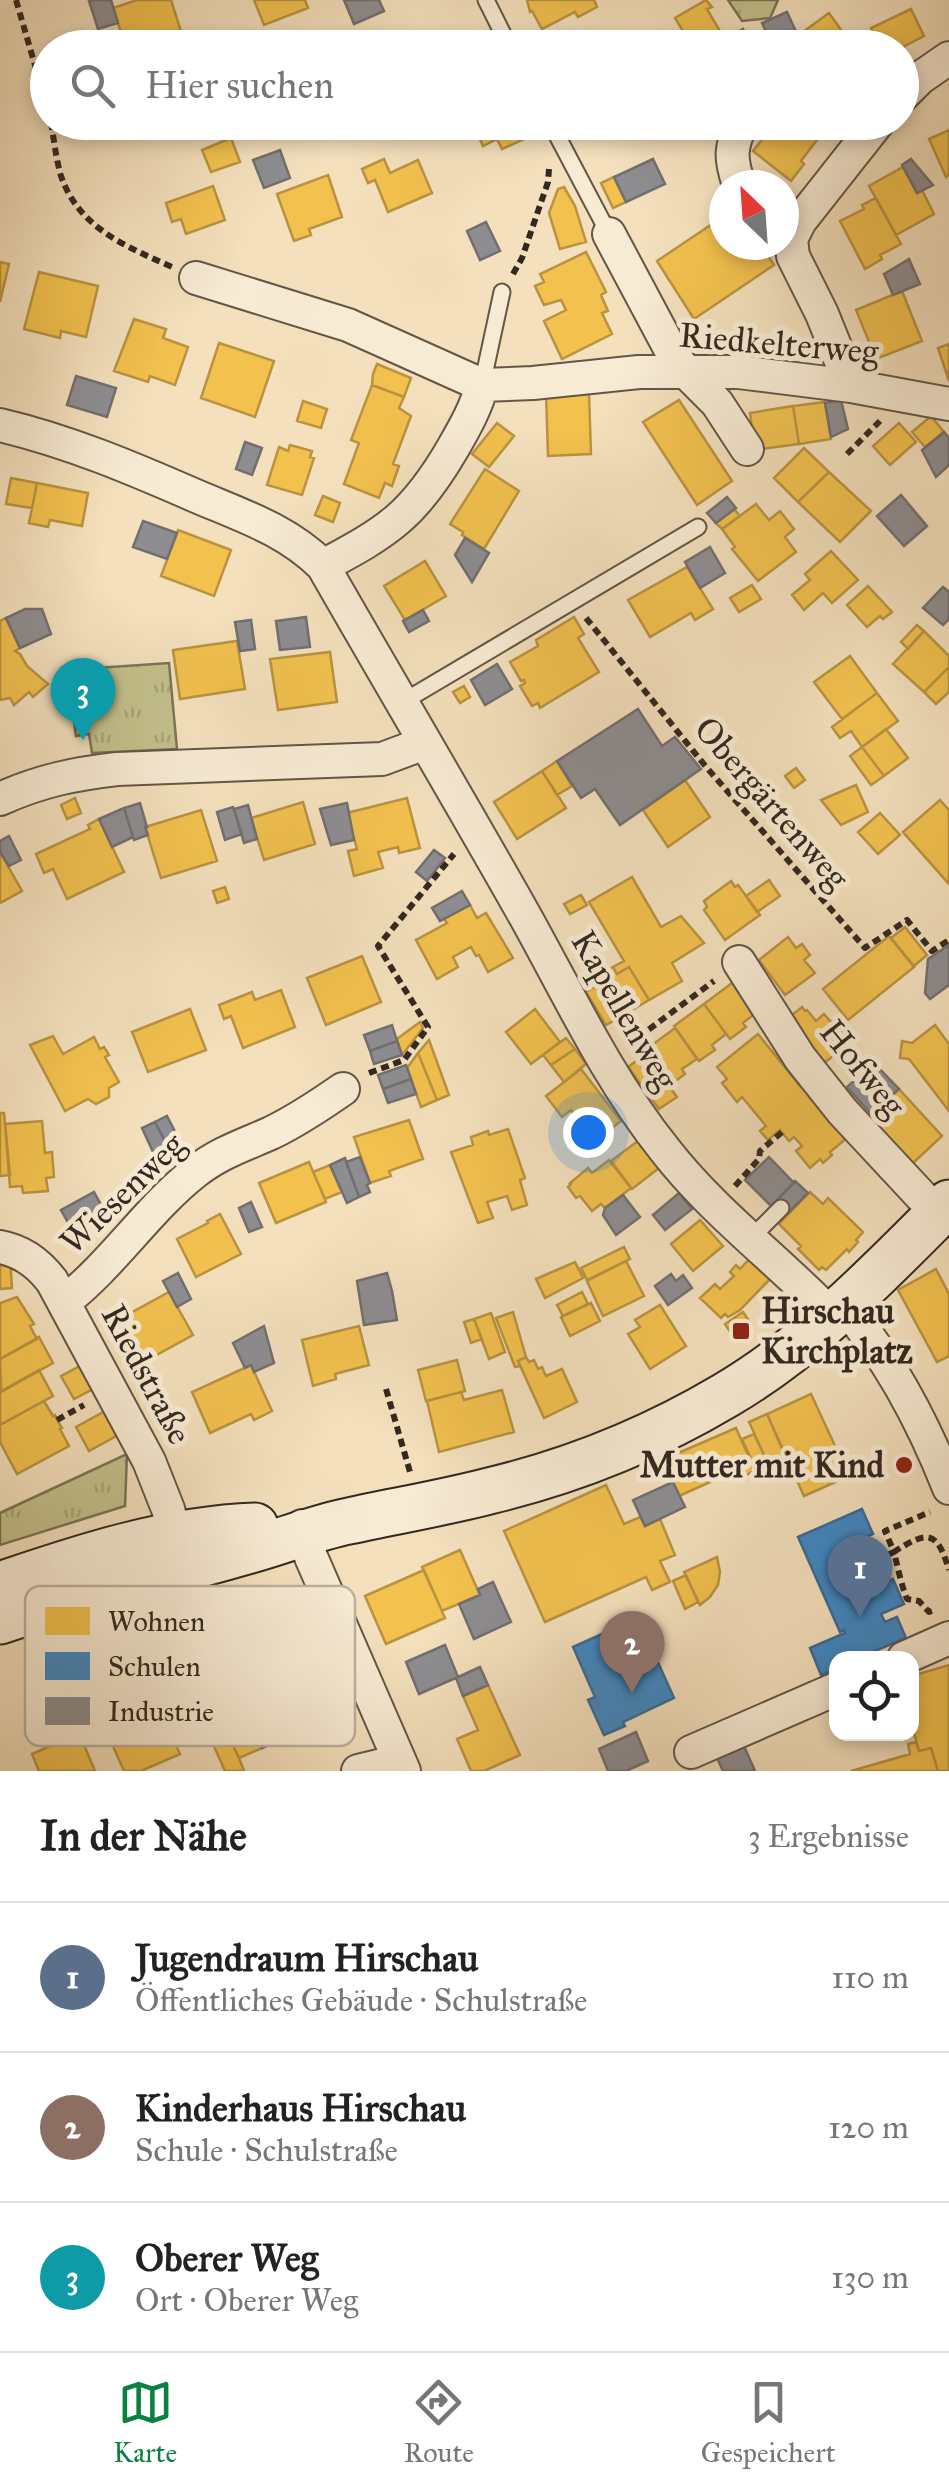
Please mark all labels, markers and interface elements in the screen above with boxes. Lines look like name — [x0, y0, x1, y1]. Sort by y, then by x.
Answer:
search box — [30, 30, 919, 140]
icon: search — [65, 58, 120, 113]
text: Hier suchen — [145, 62, 334, 108]
north arrow — [709, 170, 799, 260]
street label: Riedkelterweg — [677, 313, 881, 374]
pin: 3 — [51, 658, 116, 740]
street label: Obergärtenweg — [685, 708, 859, 899]
street label: Kapellenweg — [562, 923, 688, 1098]
street label: Hofweg — [810, 1011, 915, 1126]
your location — [563, 1107, 614, 1158]
street label: Wiesenweg — [51, 1123, 194, 1263]
place label: Hirschau Kirchplatz — [761, 1290, 913, 1373]
street label: Riedstraße — [92, 1297, 201, 1451]
marker: Hirschau Kirchplatz — [730, 1320, 752, 1342]
place label: Mutter mit Kind — [640, 1444, 884, 1487]
marker: Mutter mit Kind — [893, 1454, 915, 1476]
pin: 1 — [828, 1534, 892, 1617]
legend — [25, 1586, 355, 1746]
text: Wohnen — [108, 1604, 205, 1639]
pin: 2 — [600, 1610, 664, 1693]
text: Schulen — [108, 1649, 201, 1684]
map controls — [829, 1651, 919, 1741]
button: locate — [829, 1651, 919, 1741]
text: Industrie — [108, 1694, 214, 1729]
text: In der Nähe — [40, 1810, 247, 1862]
text: 3 Ergebnisse — [748, 1817, 909, 1856]
text: Jugendraum Hirschau — [135, 1935, 478, 1981]
text: 1 — [66, 1958, 79, 1997]
text: 110 m — [831, 1958, 909, 1997]
text: Öffentliches Gebäude · Schulstraße — [135, 1981, 587, 2020]
text: Kinderhaus Hirschau — [135, 2085, 466, 2131]
text: 2 — [65, 2108, 80, 2147]
text: 120 m — [828, 2108, 909, 2147]
text: Schule · Schulstraße — [135, 2131, 398, 2170]
text: Oberer Weg — [135, 2235, 319, 2281]
text: 3 — [66, 2258, 79, 2297]
text: 130 m — [831, 2258, 909, 2297]
text: Ort · Oberer Weg — [135, 2281, 358, 2320]
tab: Karte — [113, 2375, 177, 2470]
tab: Route — [404, 2375, 474, 2470]
tab: Gespeichert — [701, 2375, 836, 2470]

